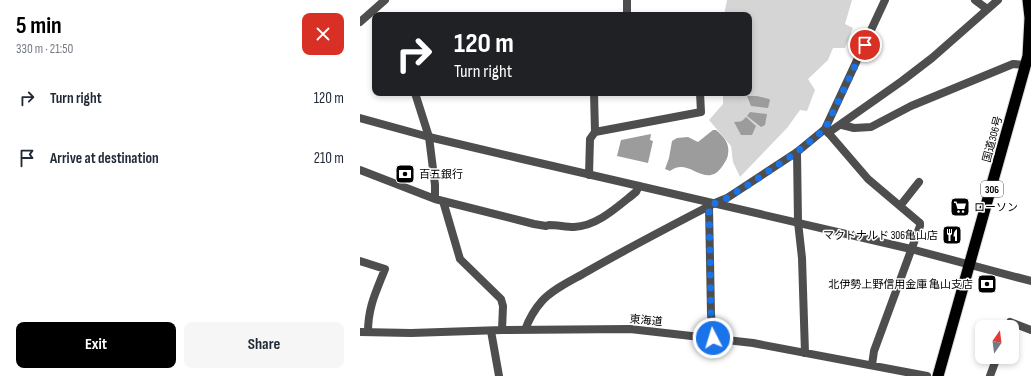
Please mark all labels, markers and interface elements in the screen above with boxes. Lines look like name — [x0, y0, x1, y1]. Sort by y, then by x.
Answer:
text: 5 min — [16, 11, 62, 40]
button: close — [302, 13, 344, 55]
text: 120 m — [454, 27, 514, 60]
icon: right — [388, 28, 440, 80]
pin — [848, 28, 882, 62]
icon: arrive — [854, 34, 876, 56]
text: 330 m · 21:50 — [16, 41, 73, 57]
text: Turn right — [454, 61, 512, 82]
icon: right — [16, 87, 38, 109]
text: Turn right — [50, 89, 102, 108]
text: 120 m — [314, 89, 344, 108]
street label: 国道306号 — [980, 115, 1005, 164]
icon: arrive — [16, 147, 38, 169]
text: Arrive at destination — [50, 149, 159, 168]
text: 210 m — [314, 149, 344, 168]
bank icon: 百五銀行 — [394, 163, 416, 185]
place label: 百五銀行 — [419, 168, 463, 181]
road number: 306 — [981, 181, 1003, 197]
supermarket icon: ローソン — [949, 196, 971, 218]
place label: ローソン — [974, 201, 1018, 214]
restaurant icon: マクドナルド 306亀山店 — [941, 224, 963, 246]
place label: マクドナルド 306亀山店 — [823, 229, 938, 242]
bank icon: 北伊勢上野信用金庫 亀山支店 — [976, 273, 998, 295]
place label: 北伊勢上野信用金庫 亀山支店 — [828, 278, 973, 291]
street label: 東海道 — [629, 313, 663, 328]
position arrow — [692, 317, 734, 359]
north arrow — [975, 320, 1019, 364]
map controls — [975, 320, 1019, 364]
button: Exit — [16, 322, 176, 368]
button: Share — [184, 322, 344, 368]

